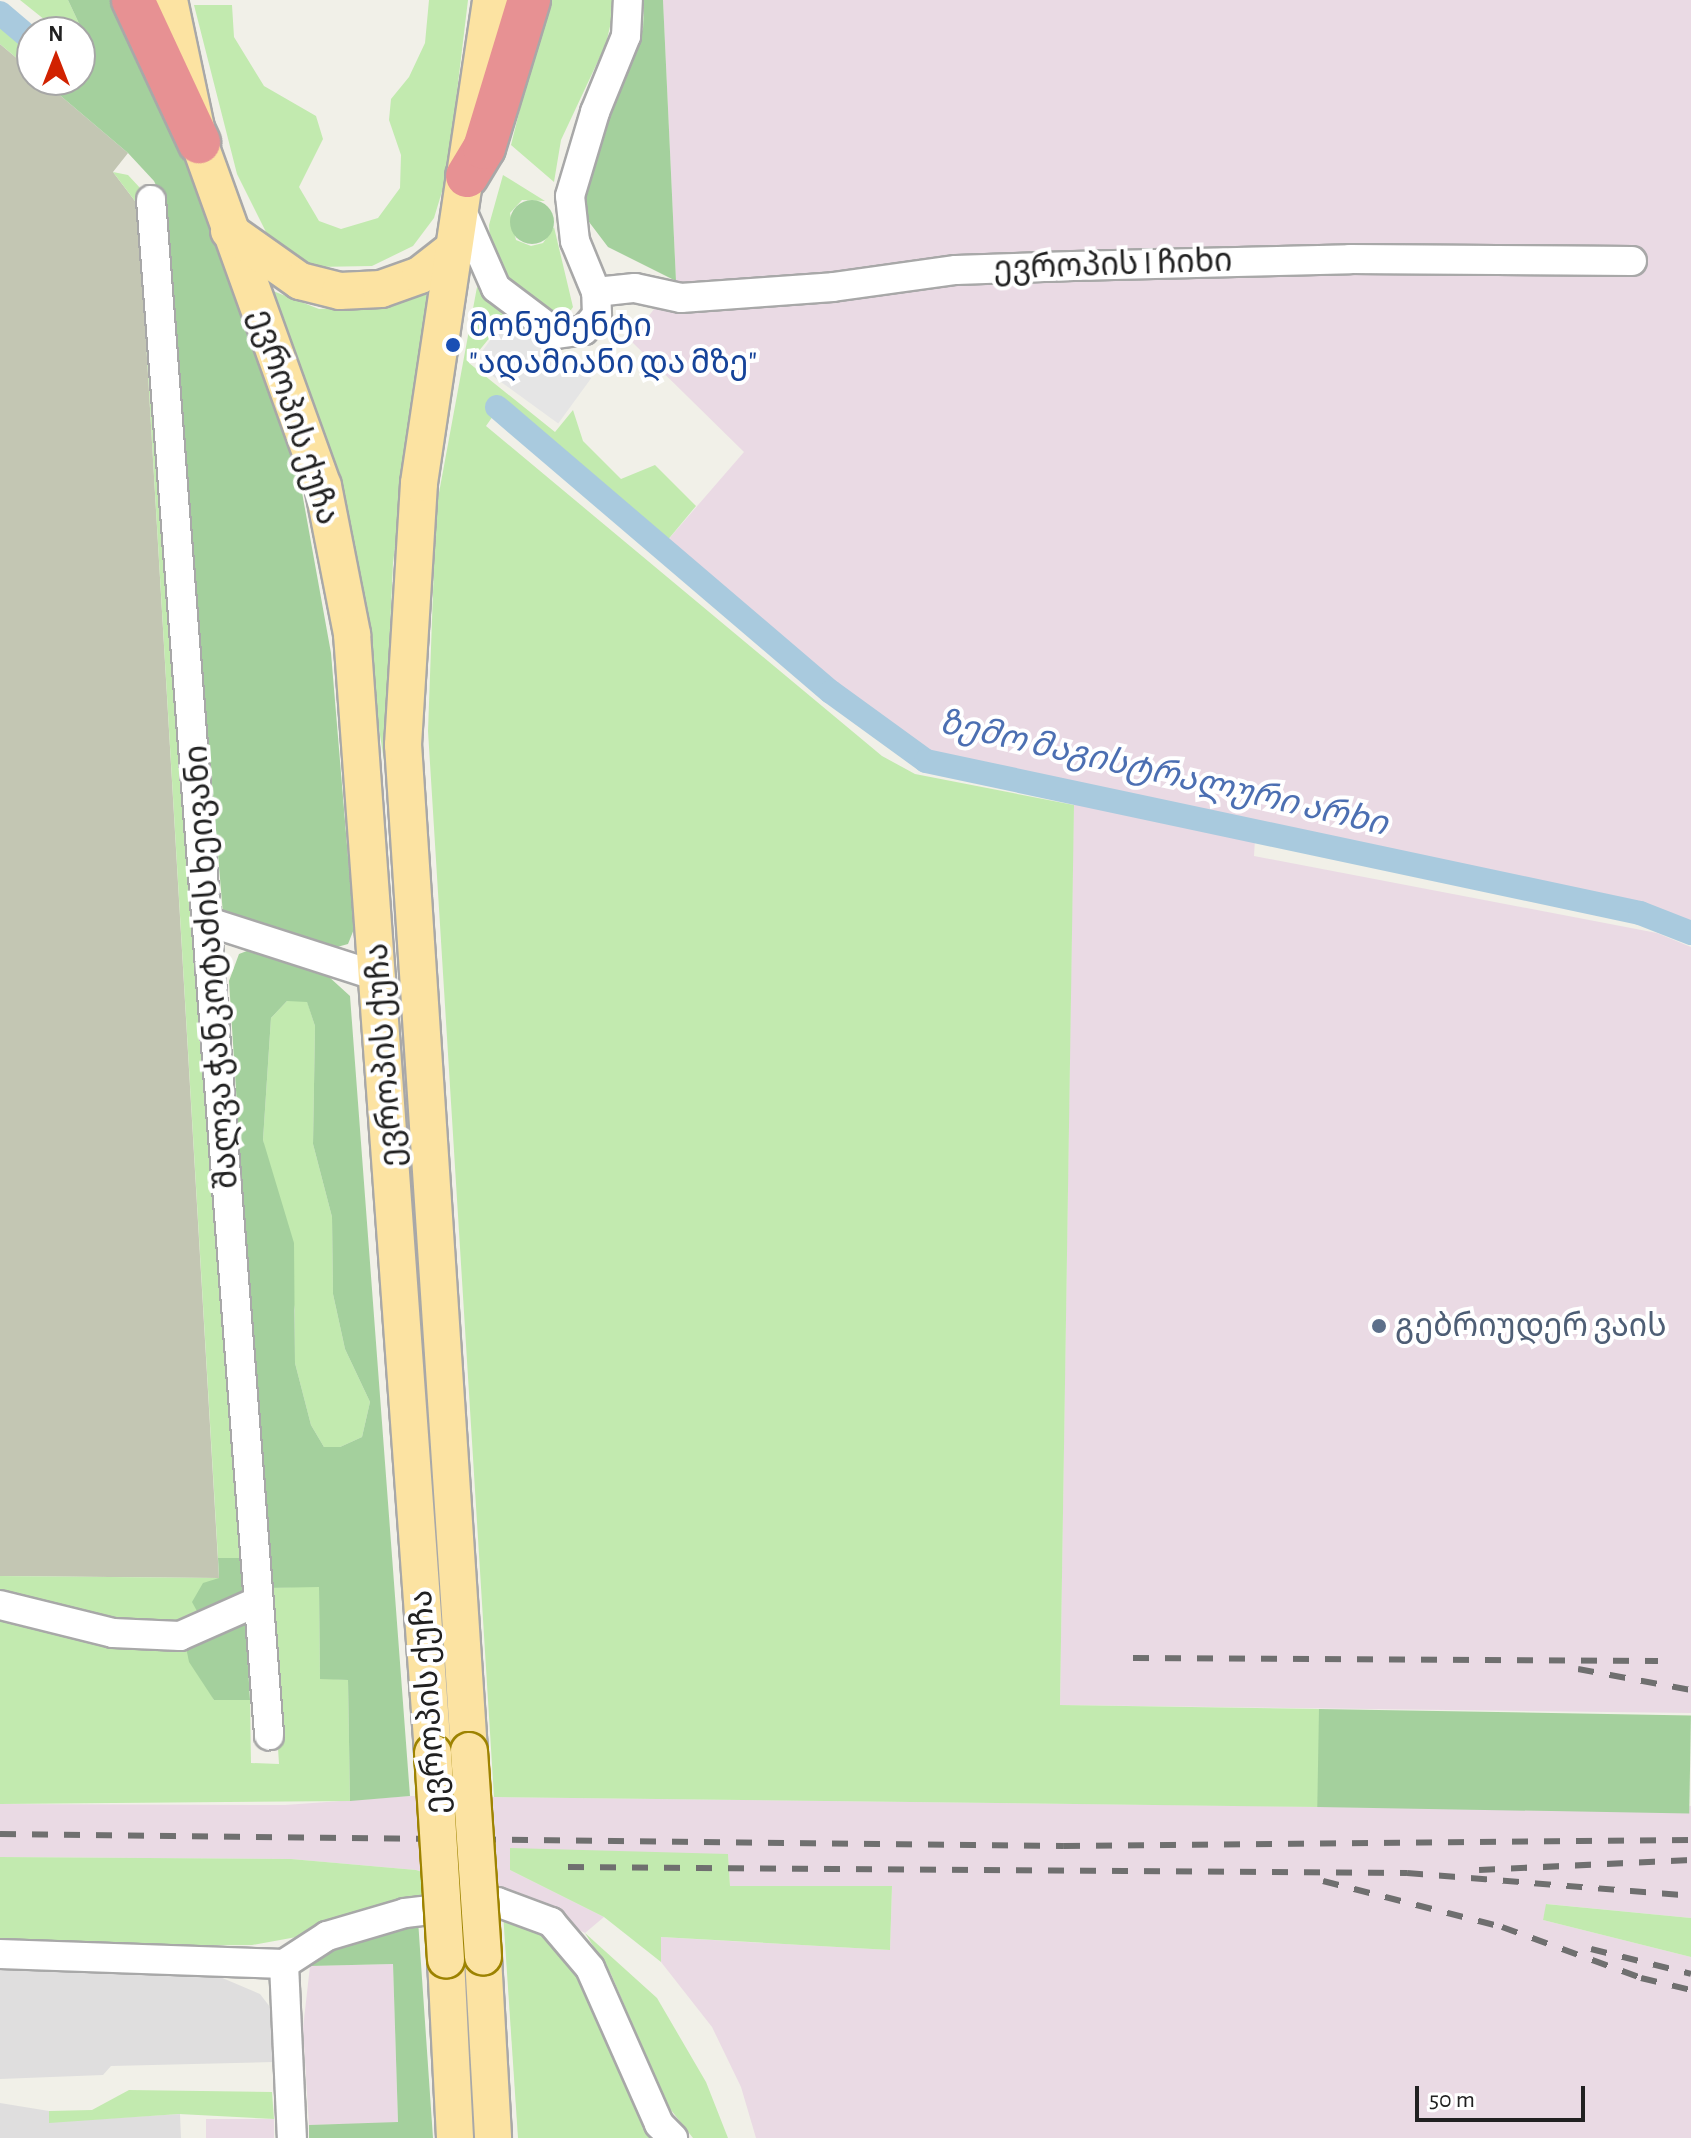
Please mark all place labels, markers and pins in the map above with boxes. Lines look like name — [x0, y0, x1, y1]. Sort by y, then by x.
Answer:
place label: მონუმენტი "ადამიანი და მზე" — [469, 308, 757, 383]
marker: მონუმენტი "ადამიანი და მზე" — [444, 336, 462, 354]
place label: გებრიუდერ ვაის — [1395, 1307, 1667, 1345]
marker: გებრიუდერ ვაის — [1370, 1317, 1388, 1335]

